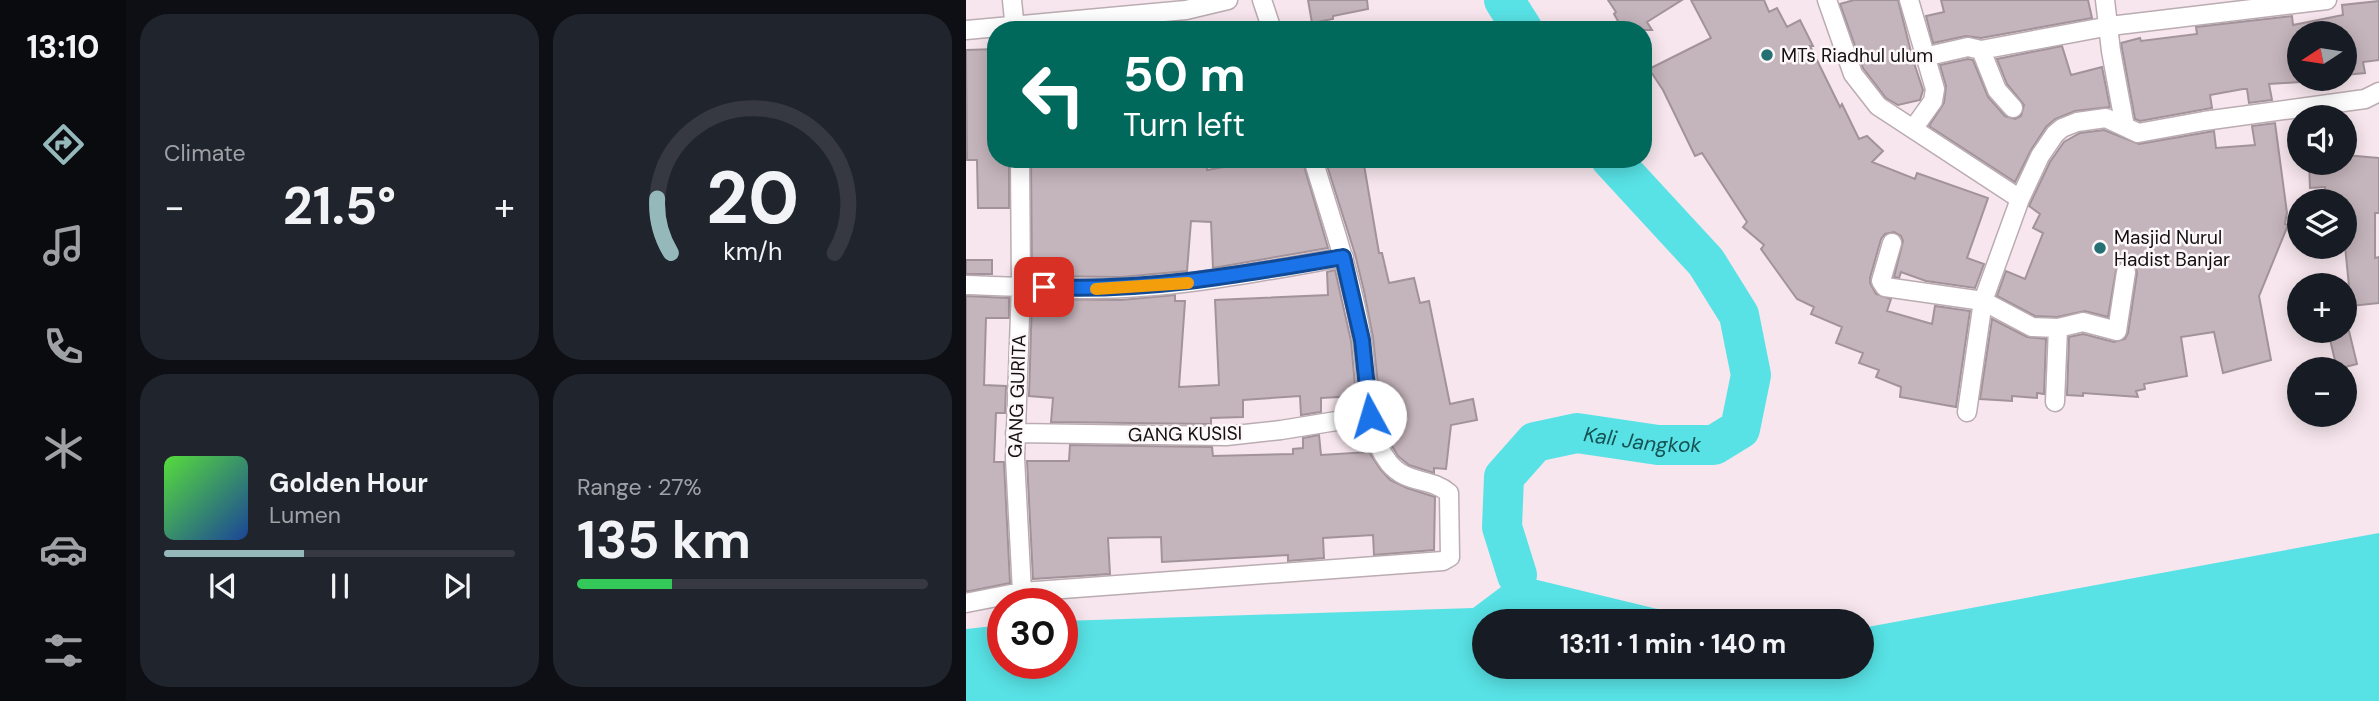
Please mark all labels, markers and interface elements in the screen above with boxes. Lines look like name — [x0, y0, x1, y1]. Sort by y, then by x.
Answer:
north arrow — [2287, 21, 2357, 91]
map controls — [2287, 21, 2357, 427]
text: 13:10 — [26, 26, 100, 68]
text: 50 m — [1123, 42, 1246, 106]
place label: MTs Riadhul ulum — [1781, 43, 1933, 68]
marker: MTs Riadhul ulum — [1759, 47, 1775, 63]
icon: left — [1008, 49, 1099, 140]
text: Turn left — [1123, 104, 1245, 146]
button: sound — [2287, 105, 2357, 175]
icon: directions — [39, 120, 88, 169]
text: Climate — [164, 138, 246, 168]
text: 20 — [706, 151, 799, 246]
text: 21.5° — [283, 172, 396, 240]
text: − — [164, 182, 185, 232]
text: + — [494, 182, 515, 232]
button: layers — [2287, 189, 2357, 259]
icon: music — [39, 221, 88, 270]
place label: Masjid Nurul Hadist Banjar — [2114, 225, 2230, 272]
text: km/h — [723, 235, 782, 268]
marker: Masjid Nurul Hadist Banjar — [2092, 240, 2108, 256]
pin — [1014, 257, 1074, 317]
icon: arrive — [1025, 268, 1063, 306]
button: + — [2287, 273, 2357, 343]
icon: phone — [39, 322, 88, 371]
street label: GANG GURITA — [1002, 333, 1032, 458]
button: − — [2287, 357, 2357, 427]
position arrow — [1333, 379, 1407, 453]
water label: Kali Jangkok — [1582, 420, 1701, 459]
street label: GANG KUSISI — [1128, 421, 1242, 447]
icon: climate — [39, 424, 88, 473]
text: Golden Hour — [269, 466, 428, 500]
text: Range · 27% — [577, 472, 702, 502]
text: Lumen — [269, 500, 341, 530]
text: 135 km — [577, 506, 751, 574]
icon: car — [39, 525, 88, 574]
icon: previous — [204, 567, 242, 605]
icon: pause — [321, 567, 359, 605]
icon: next — [438, 567, 476, 605]
speed limit sign: 30 — [987, 588, 1078, 679]
icon: filters — [39, 626, 88, 675]
text: 13:11 · 1 min · 140 m — [1560, 627, 1786, 661]

